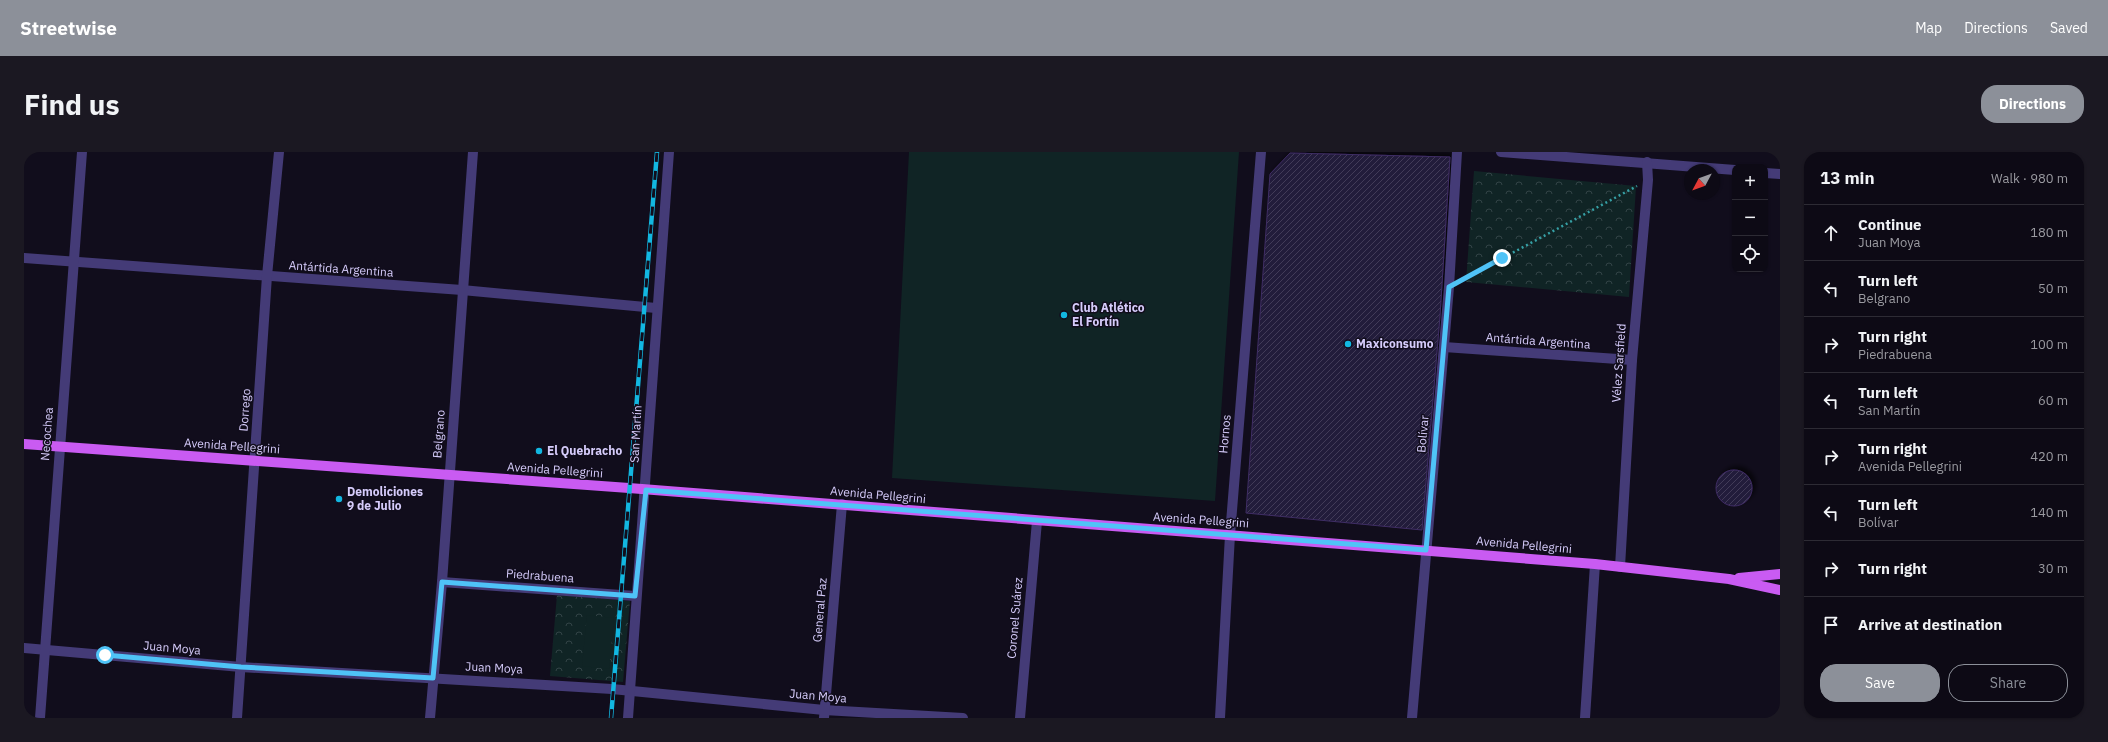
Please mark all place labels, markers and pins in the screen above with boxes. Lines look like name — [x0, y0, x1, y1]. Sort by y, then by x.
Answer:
place label: Club Atlético El Fortín — [1072, 300, 1145, 329]
marker: Club Atlético El Fortín — [1059, 310, 1069, 320]
place label: Maxiconsumo — [1356, 336, 1434, 351]
marker: Maxiconsumo — [1343, 339, 1353, 349]
place label: El Quebracho — [547, 443, 622, 458]
marker: El Quebracho — [534, 446, 544, 456]
place label: Demoliciones 9 de Julio — [347, 484, 423, 513]
marker: Demoliciones 9 de Julio — [334, 494, 344, 504]

